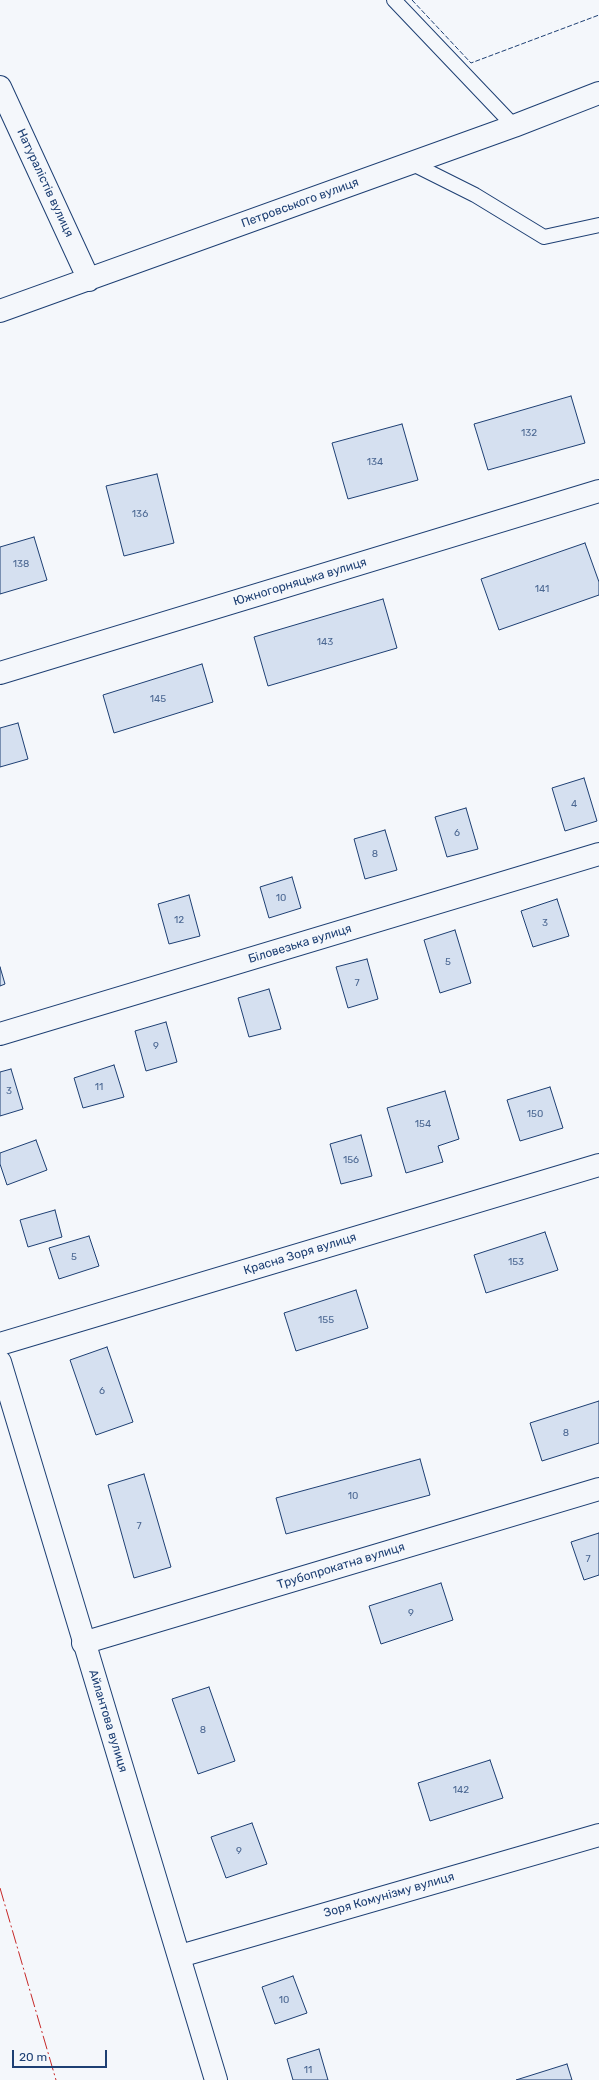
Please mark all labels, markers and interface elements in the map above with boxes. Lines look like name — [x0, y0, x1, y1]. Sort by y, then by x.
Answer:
street label: Натуралістів вулиця — [14, 126, 76, 240]
street label: Петровського вулиця — [239, 175, 361, 231]
house number: 132 — [521, 427, 537, 439]
house number: 134 — [367, 456, 383, 468]
house number: 136 — [132, 508, 148, 520]
street label: Южногорняцька вулиця — [232, 555, 368, 609]
house number: 138 — [13, 558, 29, 570]
house number: 141 — [535, 583, 549, 595]
house number: 143 — [317, 636, 333, 648]
house number: 145 — [150, 693, 166, 705]
house number: 4 — [571, 798, 577, 810]
house number: 6 — [454, 827, 460, 839]
house number: 8 — [372, 848, 378, 860]
house number: 10 — [276, 892, 286, 904]
house number: 12 — [174, 914, 184, 926]
house number: 3 — [542, 917, 548, 929]
street label: Біловезька вулиця — [247, 921, 353, 967]
house number: 5 — [445, 956, 451, 968]
house number: 7 — [354, 977, 360, 989]
house number: 9 — [153, 1040, 159, 1052]
house number: 11 — [95, 1081, 103, 1093]
house number: 3 — [6, 1085, 12, 1097]
house number: 150 — [527, 1108, 543, 1120]
house number: 154 — [415, 1118, 431, 1130]
house number: 156 — [343, 1154, 359, 1166]
street label: Красна Зоря вулиця — [242, 1230, 358, 1278]
house number: 5 — [71, 1251, 77, 1263]
house number: 153 — [508, 1256, 524, 1268]
house number: 155 — [318, 1314, 334, 1326]
house number: 6 — [99, 1385, 105, 1397]
house number: 8 — [563, 1427, 569, 1439]
house number: 10 — [348, 1490, 358, 1502]
house number: 7 — [136, 1520, 142, 1532]
street label: Трубопрокатна вулиця — [275, 1540, 407, 1592]
house number: 7 — [585, 1553, 591, 1565]
house number: 9 — [408, 1607, 414, 1619]
street label: Айлантова вулиця — [86, 1668, 130, 1774]
house number: 8 — [200, 1724, 206, 1736]
house number: 142 — [453, 1784, 469, 1796]
house number: 9 — [236, 1845, 242, 1857]
street label: Зоря Комунізму вулиця — [322, 1869, 456, 1921]
house number: 10 — [279, 1994, 289, 2006]
scale bar — [14, 2042, 109, 2068]
text: 20 m — [19, 2050, 47, 2064]
house number: 11 — [304, 2064, 312, 2076]

